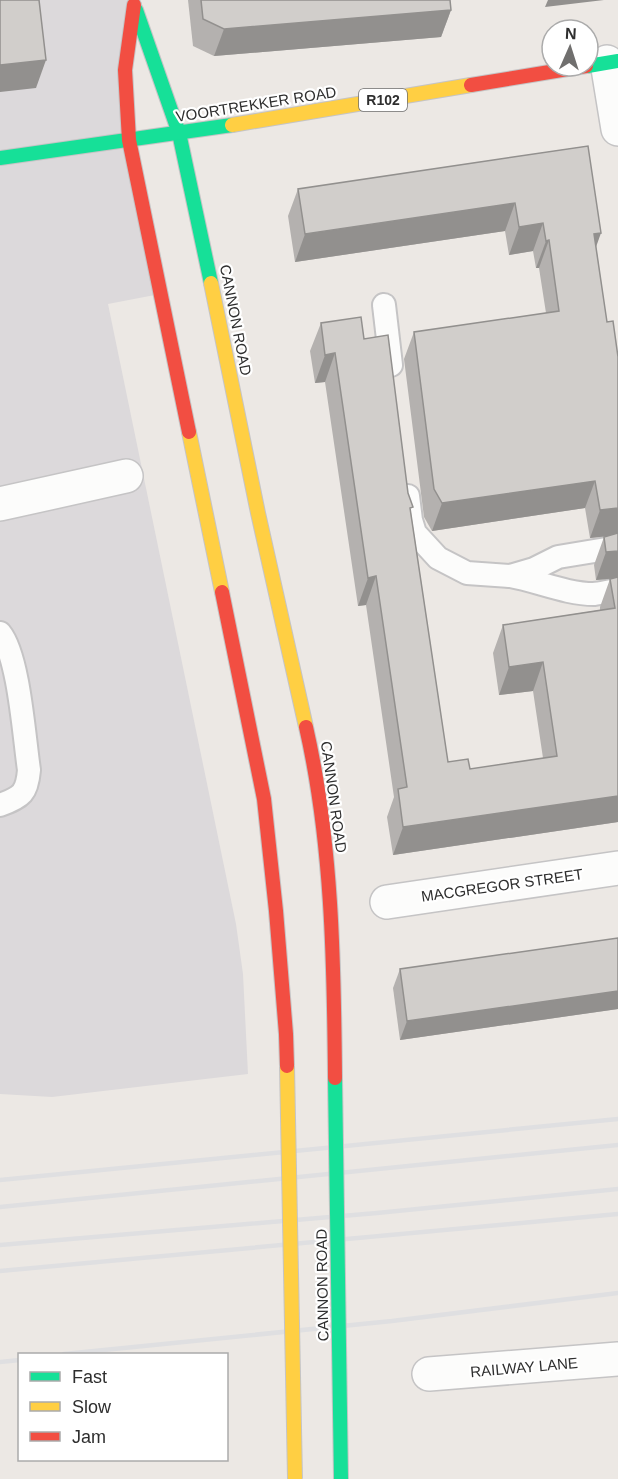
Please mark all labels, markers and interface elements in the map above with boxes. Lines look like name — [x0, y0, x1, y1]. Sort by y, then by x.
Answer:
north arrow — [540, 18, 600, 78]
text: N — [565, 25, 577, 42]
street label: VOORTREKKER ROAD — [175, 83, 338, 125]
road number: R102 — [359, 89, 407, 111]
street label: CANNON ROAD — [217, 263, 255, 377]
street label: CANNON ROAD — [318, 740, 350, 854]
street label: MACGREGOR STREET — [420, 865, 584, 905]
street label: CANNON ROAD — [313, 1228, 331, 1341]
legend — [18, 1353, 228, 1461]
street label: RAILWAY LANE — [470, 1354, 578, 1380]
text: Fast — [72, 1367, 107, 1387]
text: Slow — [72, 1397, 112, 1417]
text: Jam — [72, 1427, 106, 1447]

